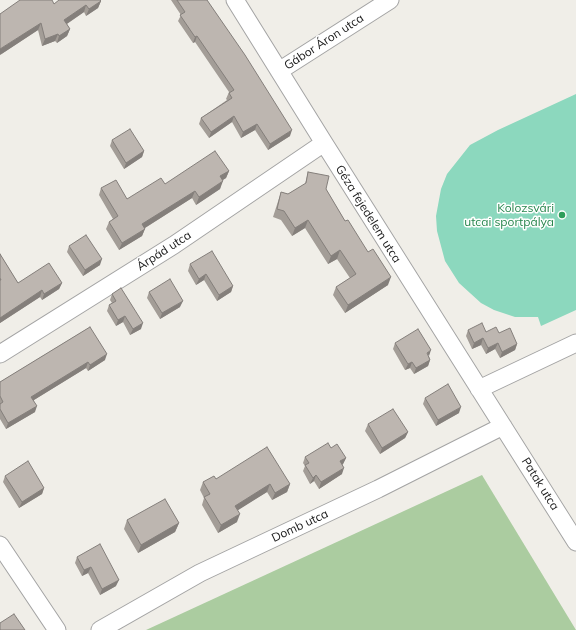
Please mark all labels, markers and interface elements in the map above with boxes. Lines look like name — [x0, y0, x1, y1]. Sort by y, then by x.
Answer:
street label: Gábor Áron utca — [282, 11, 366, 73]
street label: Géza fejedelem utca — [332, 162, 404, 266]
place label: Kolozsvári utcai sportpálya — [464, 201, 554, 229]
marker: Kolozsvári utcai sportpálya — [557, 210, 567, 220]
street label: Árpád utca — [134, 228, 194, 274]
street label: Patak utca — [518, 455, 562, 513]
street label: Domb utca — [269, 507, 331, 545]

